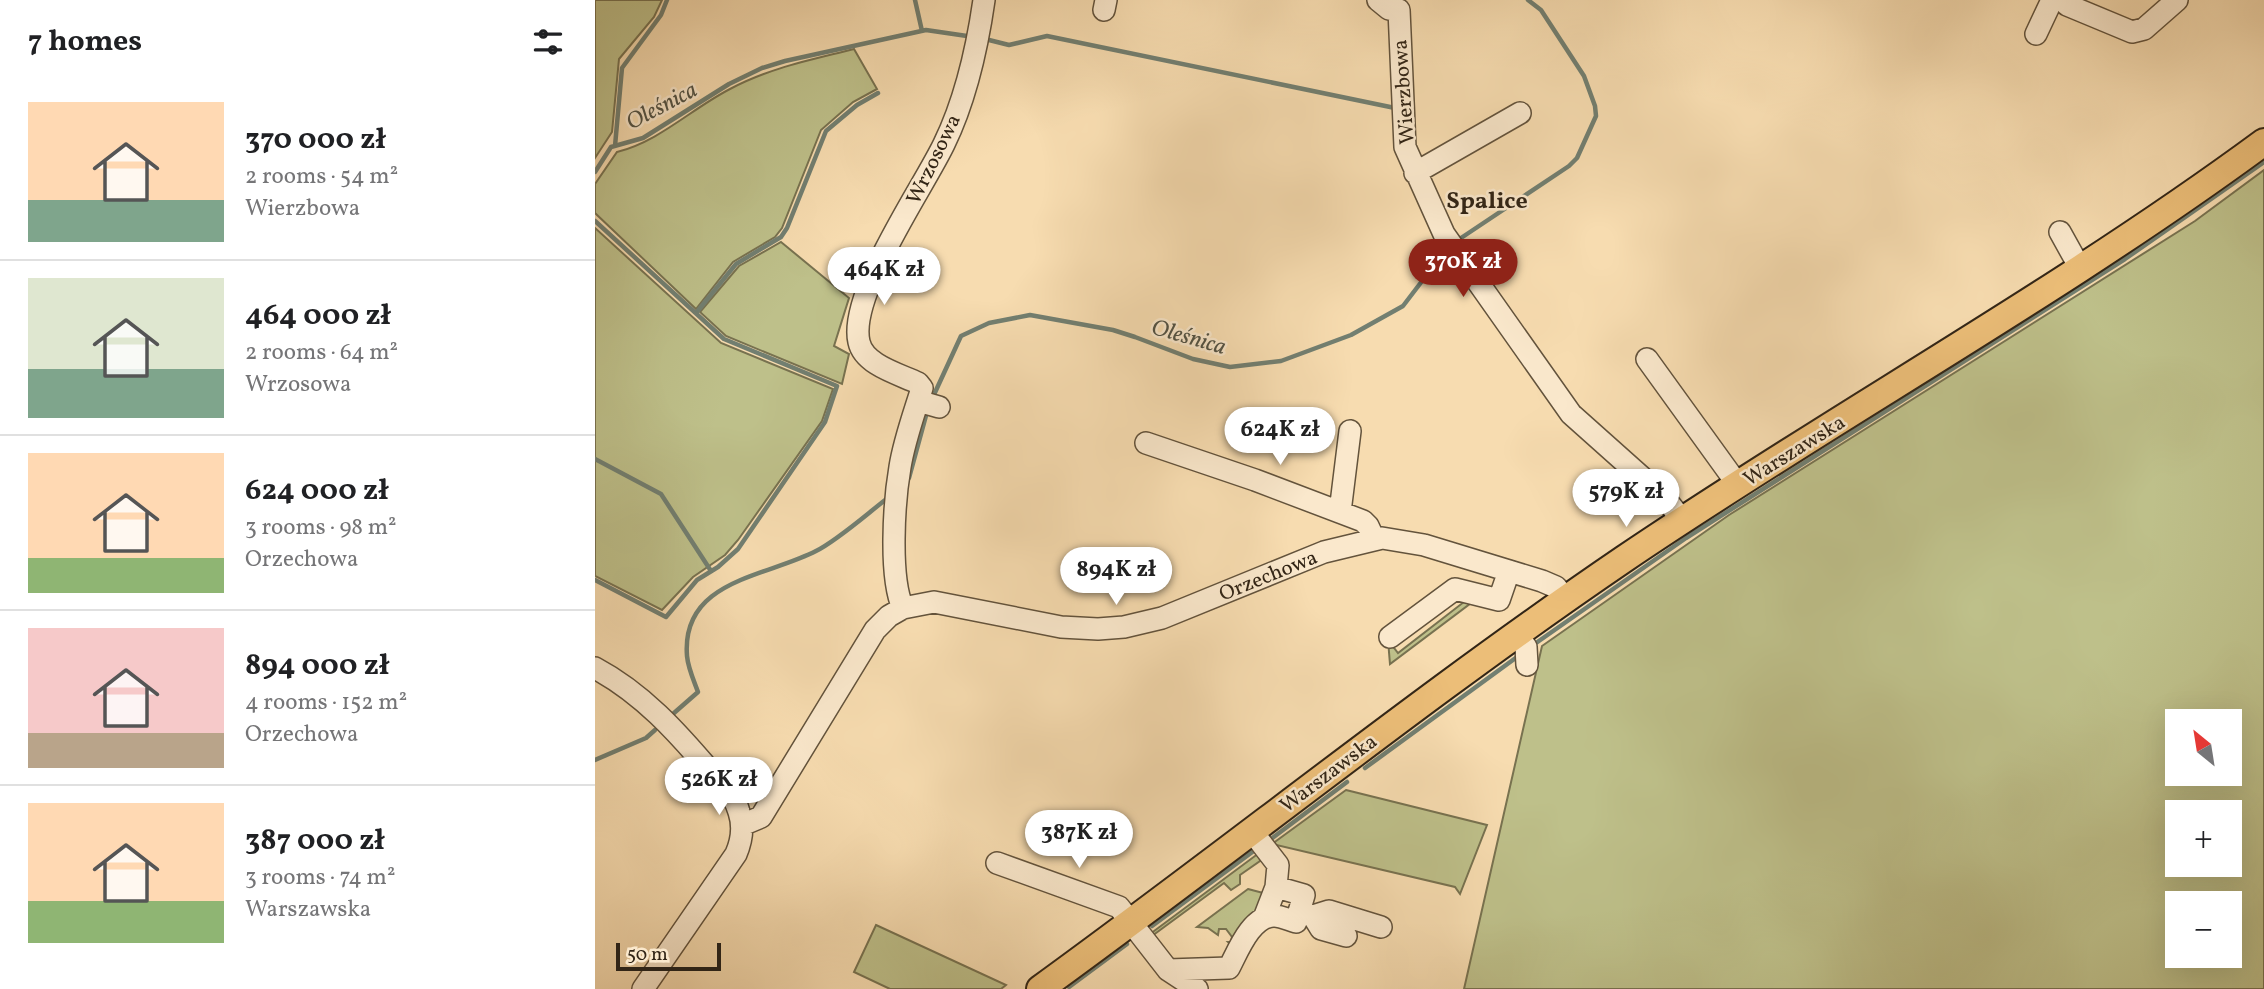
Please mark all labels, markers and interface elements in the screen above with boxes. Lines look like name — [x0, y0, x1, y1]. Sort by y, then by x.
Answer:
text: 7 homes — [28, 21, 142, 63]
icon: filters — [529, 23, 567, 61]
street label: Wierzbowa — [1386, 38, 1423, 145]
water label: Oleśnica — [621, 75, 703, 139]
street label: Wrzosowa — [900, 110, 969, 210]
text: 370 000 zł — [245, 119, 386, 161]
icon: home — [84, 130, 168, 214]
text: 2 rooms · 54 m² — [245, 161, 398, 193]
district label: Spalice — [1446, 185, 1528, 219]
text: Wierzbowa — [245, 193, 360, 225]
pin: 370K zł — [1398, 240, 1528, 299]
text: 370K zł — [1425, 246, 1501, 278]
pin: 464K zł — [819, 247, 949, 307]
text: 464K zł — [844, 254, 924, 286]
text: 464 000 zł — [245, 295, 391, 337]
icon: home — [84, 306, 168, 390]
water label: Oleśnica — [1147, 312, 1230, 364]
text: 2 rooms · 64 m² — [245, 337, 398, 369]
text: Wrzosowa — [245, 369, 351, 401]
pin: 624K zł — [1215, 407, 1345, 467]
street label: Warszawska — [1738, 408, 1851, 494]
text: 624K zł — [1241, 414, 1320, 446]
text: 624 000 zł — [245, 470, 388, 512]
pin: 579K zł — [1561, 470, 1691, 529]
text: 579K zł — [1588, 476, 1664, 508]
icon: home — [84, 481, 168, 565]
text: 3 rooms · 98 m² — [245, 512, 397, 544]
text: Orzechowa — [245, 544, 359, 576]
street label: Orzechowa — [1215, 544, 1322, 609]
pin: 894K zł — [1051, 548, 1181, 607]
text: 894K zł — [1076, 554, 1156, 586]
text: 894 000 zł — [245, 645, 389, 687]
icon: home — [84, 656, 168, 740]
text: 4 rooms · 152 m² — [245, 687, 407, 719]
north arrow — [2165, 709, 2242, 786]
map controls — [2165, 709, 2242, 968]
text: Orzechowa — [245, 719, 359, 751]
street label: Warszawska — [1274, 728, 1384, 820]
pin: 526K zł — [654, 758, 784, 817]
text: 526K zł — [681, 764, 757, 796]
button: + — [2165, 800, 2242, 877]
pin: 387K zł — [1014, 810, 1144, 870]
text: 387K zł — [1041, 817, 1117, 849]
text: 387 000 zł — [245, 820, 385, 862]
icon: home — [84, 831, 168, 915]
text: 3 rooms · 74 m² — [245, 862, 395, 894]
button: − — [2165, 891, 2242, 968]
text: Warszawska — [245, 894, 371, 926]
scale bar — [616, 940, 721, 972]
text: 50 m — [627, 942, 668, 968]

